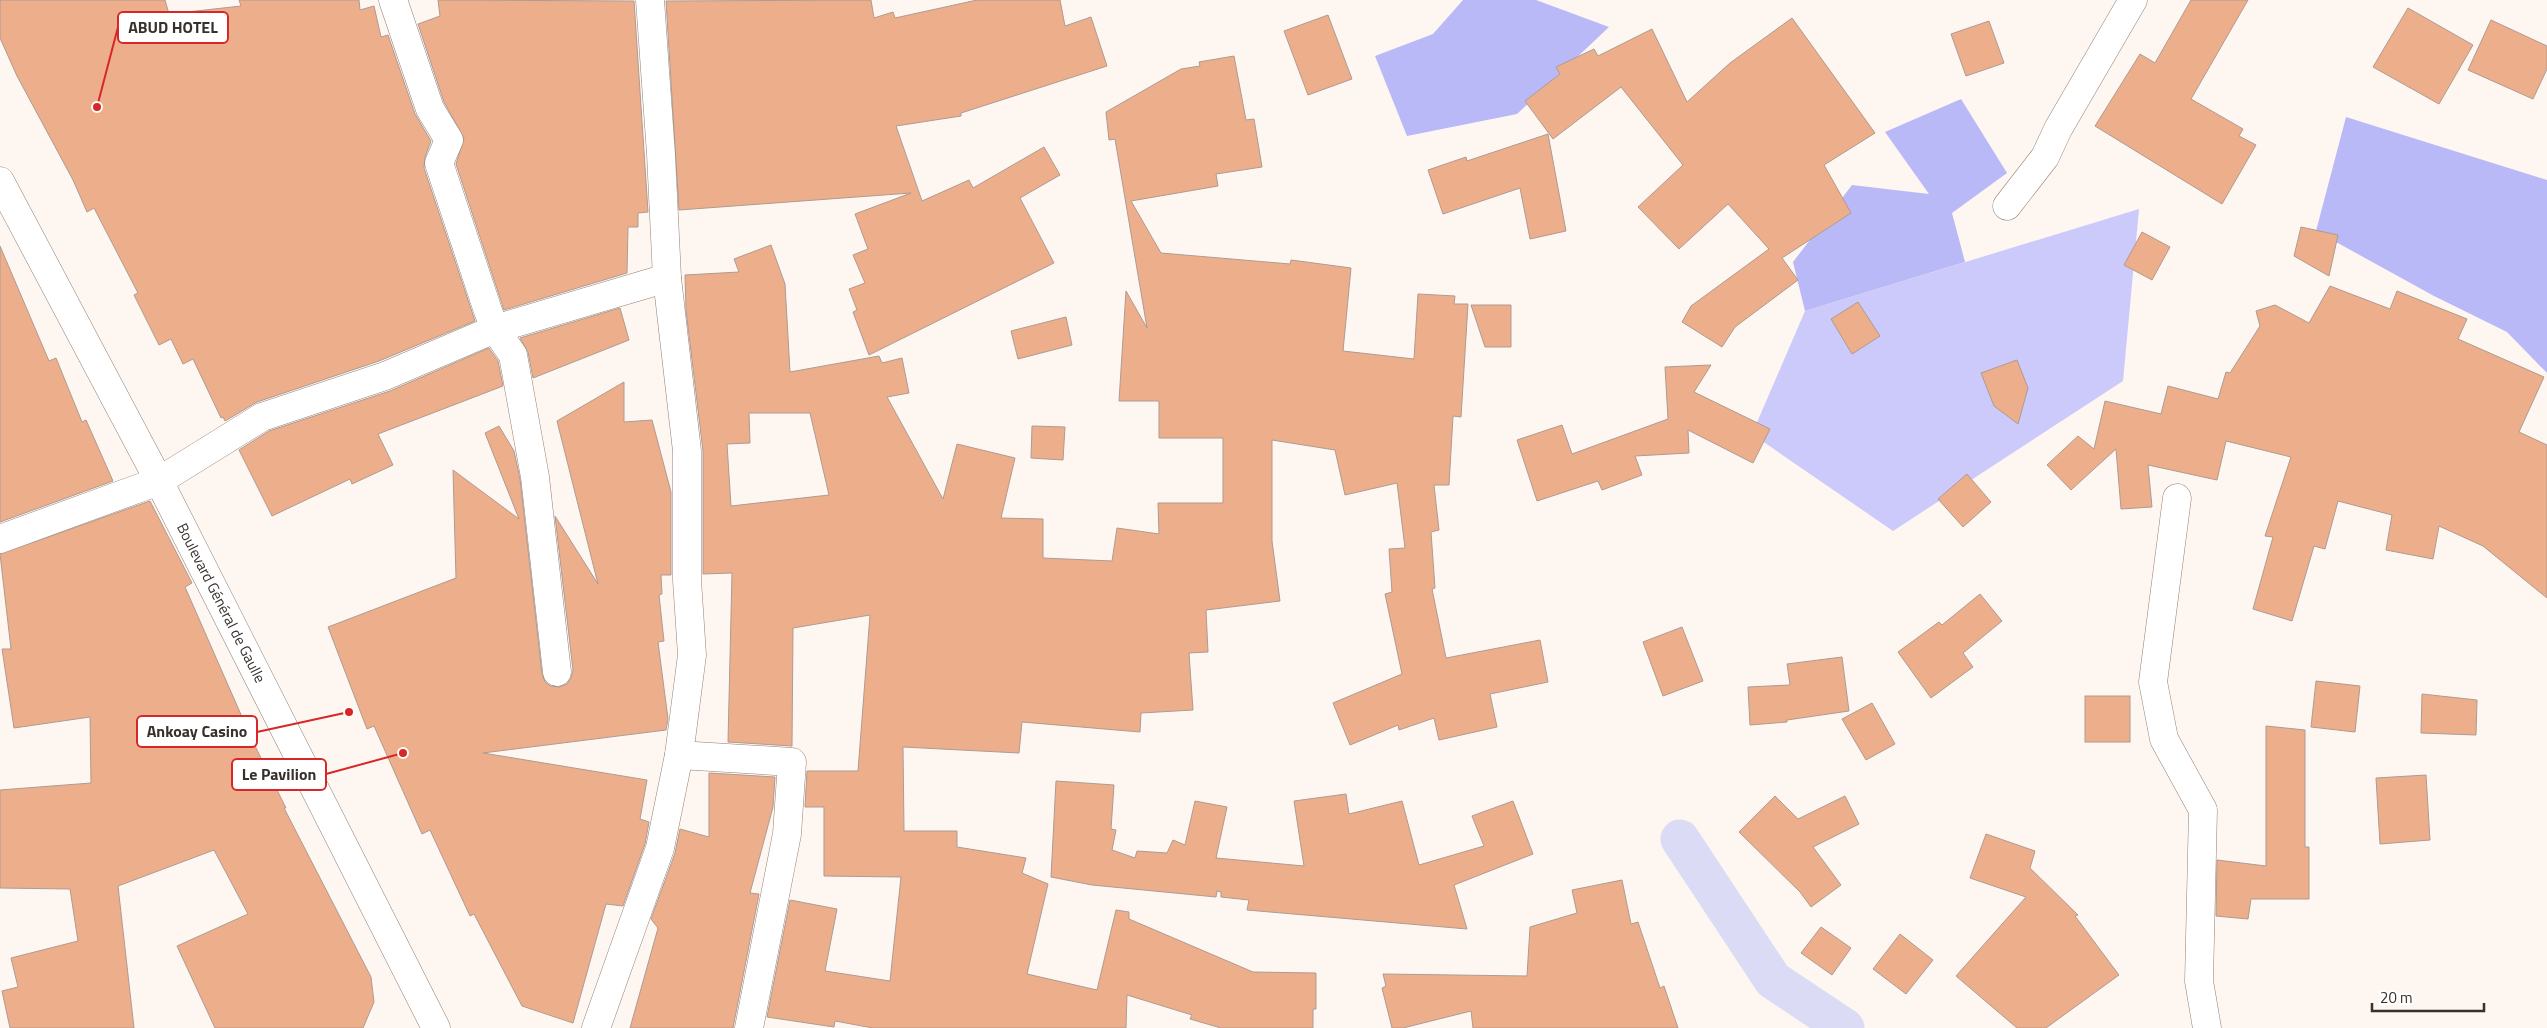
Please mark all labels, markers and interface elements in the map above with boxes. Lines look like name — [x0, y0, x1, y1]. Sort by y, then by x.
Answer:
callout: ABUD HOTEL — [118, 12, 228, 43]
text: ABUD HOTEL — [128, 15, 218, 39]
street label: Boulevard Général de Gaulle — [171, 519, 272, 687]
callout: Ankoay Casino — [137, 716, 257, 747]
text: Ankoay Casino — [147, 719, 247, 743]
callout: Le Pavilion — [232, 759, 326, 790]
text: Le Pavilion — [242, 762, 316, 786]
scale bar — [2372, 980, 2484, 1012]
text: 20 m — [2380, 986, 2413, 1009]

